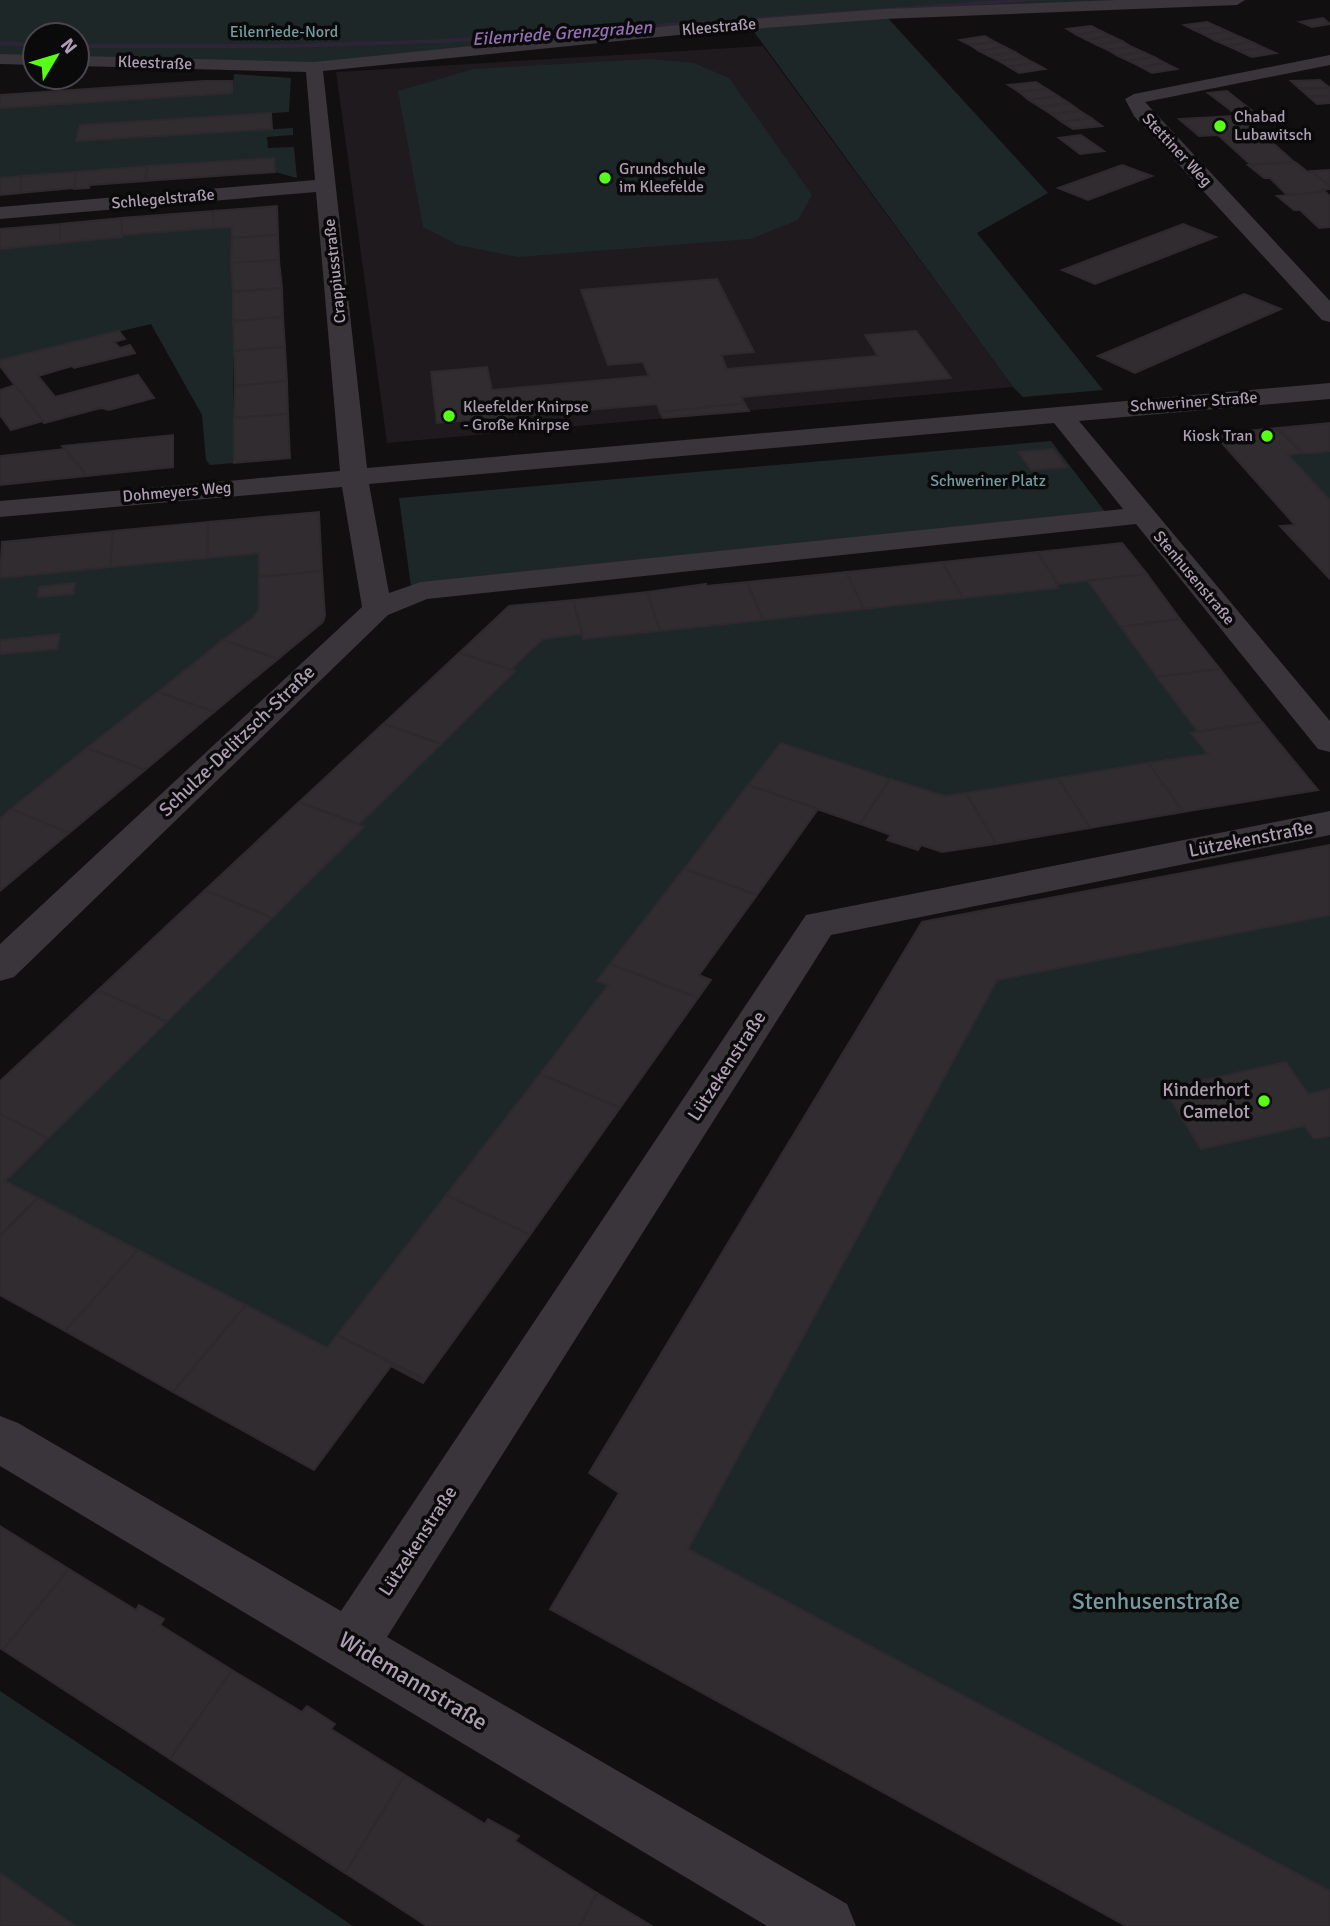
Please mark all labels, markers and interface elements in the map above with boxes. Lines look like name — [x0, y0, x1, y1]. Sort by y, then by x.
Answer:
street label: Kleestraße — [681, 14, 757, 40]
water label: Eilenriede Grenzgraben — [471, 16, 654, 50]
north arrow — [21, 21, 91, 91]
park label: Eilenriede-Nord — [230, 22, 338, 42]
text: N — [55, 34, 82, 59]
street label: Kleestraße — [117, 52, 193, 74]
place label: Chabad Lubawitsch — [1234, 107, 1312, 145]
street label: Stettiner Weg — [1138, 109, 1216, 191]
marker: Chabad Lubawitsch — [1212, 118, 1228, 134]
place label: Grundschule im Kleefelde — [619, 159, 706, 197]
marker: Grundschule im Kleefelde — [597, 170, 613, 186]
street label: Schlegelstraße — [111, 185, 215, 213]
street label: Crappiusstraße — [320, 218, 350, 324]
street label: Schweriner Straße — [1130, 388, 1258, 416]
place label: Kleefelder Knirpse - Große Knirpse — [463, 397, 589, 435]
marker: Kleefelder Knirpse - Große Knirpse — [441, 408, 457, 424]
place label: Kiosk Tran — [1183, 426, 1253, 446]
marker: Kiosk Tran — [1259, 428, 1275, 444]
park label: Schweriner Platz — [930, 471, 1046, 491]
street label: Dohmeyers Weg — [122, 477, 232, 507]
street label: Stenhusenstraße — [1149, 527, 1239, 629]
street label: Schulze-Delitzsch-Straße — [154, 660, 320, 822]
street label: Lützekenstraße — [1187, 815, 1315, 863]
street label: Lützekenstraße — [683, 1006, 771, 1126]
place label: Kinderhort Camelot — [1162, 1078, 1250, 1124]
marker: Kinderhort Camelot — [1256, 1093, 1272, 1109]
street label: Lützekenstraße — [374, 1481, 462, 1601]
park label: Stenhusenstraße — [1072, 1587, 1240, 1616]
street label: Widemannstraße — [333, 1625, 493, 1737]

